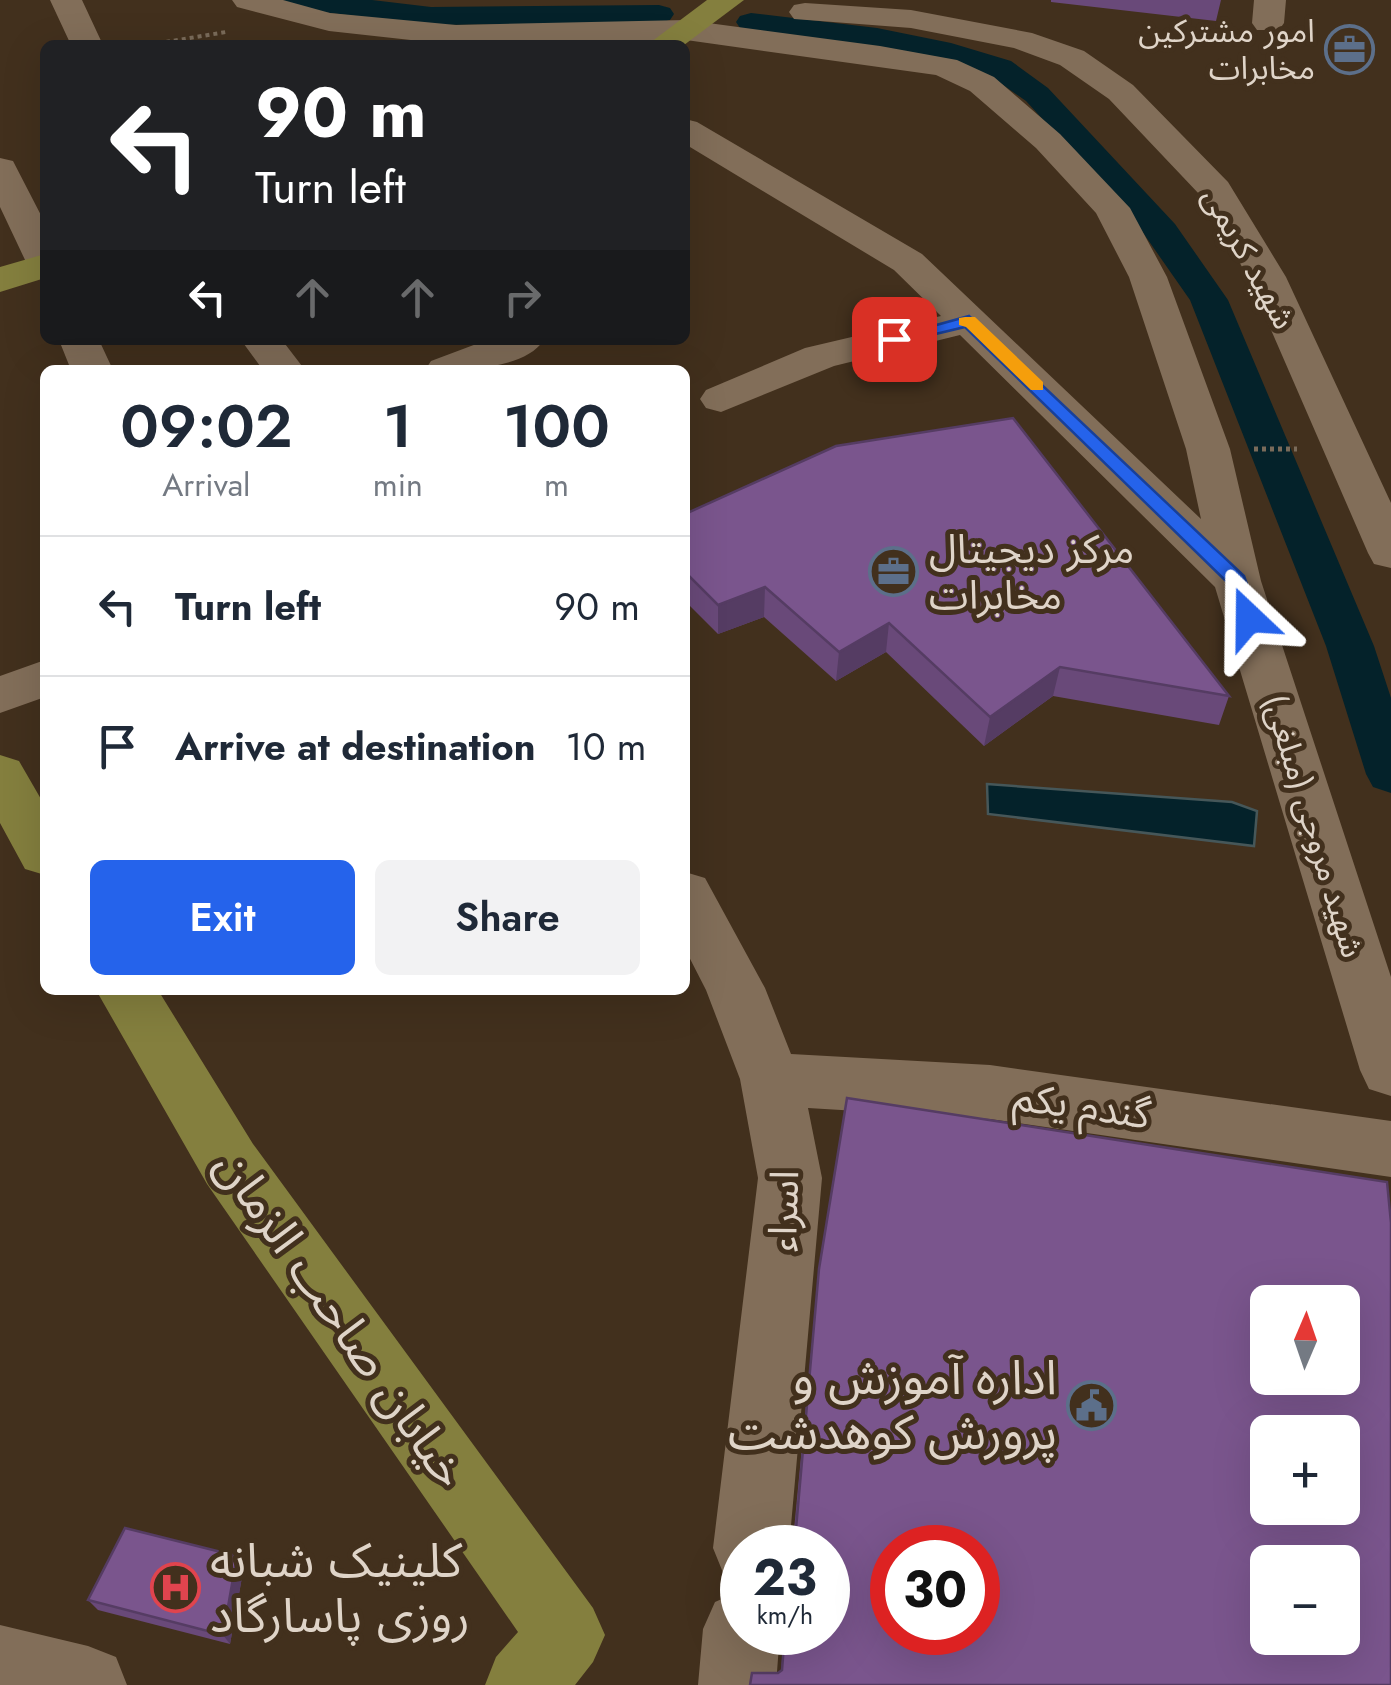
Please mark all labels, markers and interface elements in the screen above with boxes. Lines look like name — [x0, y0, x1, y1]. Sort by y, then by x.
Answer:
place label: امور مشترکین مخابرات — [1138, 8, 1315, 91]
office icon: امور مشترکین مخابرات — [1324, 23, 1376, 75]
text: 90 m — [255, 62, 427, 163]
icon: left — [90, 80, 220, 210]
text: Turn left — [255, 155, 406, 220]
street label: شهید کریمی — [1191, 178, 1307, 338]
icon: left — [180, 270, 235, 325]
icon: ahead — [285, 270, 340, 325]
icon: ahead — [390, 270, 445, 325]
icon: right — [495, 270, 550, 325]
pin — [852, 297, 937, 382]
icon: arrive — [867, 312, 922, 367]
text: 09:02 — [120, 383, 292, 470]
text: 1 — [383, 383, 413, 470]
text: 100 — [503, 383, 610, 470]
text: Arrival — [162, 462, 250, 508]
text: min — [373, 462, 423, 508]
text: m — [544, 462, 569, 508]
place label: مرکز دیجیتال مخابرات — [929, 520, 1134, 624]
office icon: مرکز دیجیتال مخابرات — [868, 546, 920, 598]
position arrow — [1197, 566, 1301, 670]
icon: left — [90, 579, 145, 634]
text: Turn left — [175, 579, 321, 634]
text: 90 m — [554, 579, 640, 634]
street label: شهید مروجی (مبلغی) — [1252, 689, 1376, 963]
icon: arrive — [90, 719, 145, 774]
text: Arrive at destination — [175, 719, 536, 774]
text: 10 m — [566, 719, 647, 774]
button: Exit — [90, 860, 355, 975]
button: Share — [375, 860, 640, 975]
street label: گندم یکم — [1010, 1067, 1155, 1144]
street label: خیابان صاحب الزمان — [199, 1135, 485, 1502]
street label: اسراء — [753, 1169, 813, 1253]
north arrow — [1250, 1285, 1360, 1395]
map controls — [1250, 1285, 1360, 1655]
place label: اداره آموزش و پرورش کوهدشت — [728, 1343, 1057, 1467]
public building icon: اداره آموزش و پرورش کوهدشت — [1066, 1379, 1118, 1431]
button: + — [1250, 1415, 1360, 1525]
speed limit sign: 30 — [870, 1525, 1000, 1655]
place label: کلینیک شبانه روزی پاسارگاد — [210, 1526, 470, 1650]
text: 23 — [753, 1541, 817, 1614]
button: − — [1250, 1545, 1360, 1655]
hospital icon: کلینیک شبانه روزی پاسارگاد — [149, 1562, 201, 1614]
text: km/h — [757, 1597, 813, 1633]

